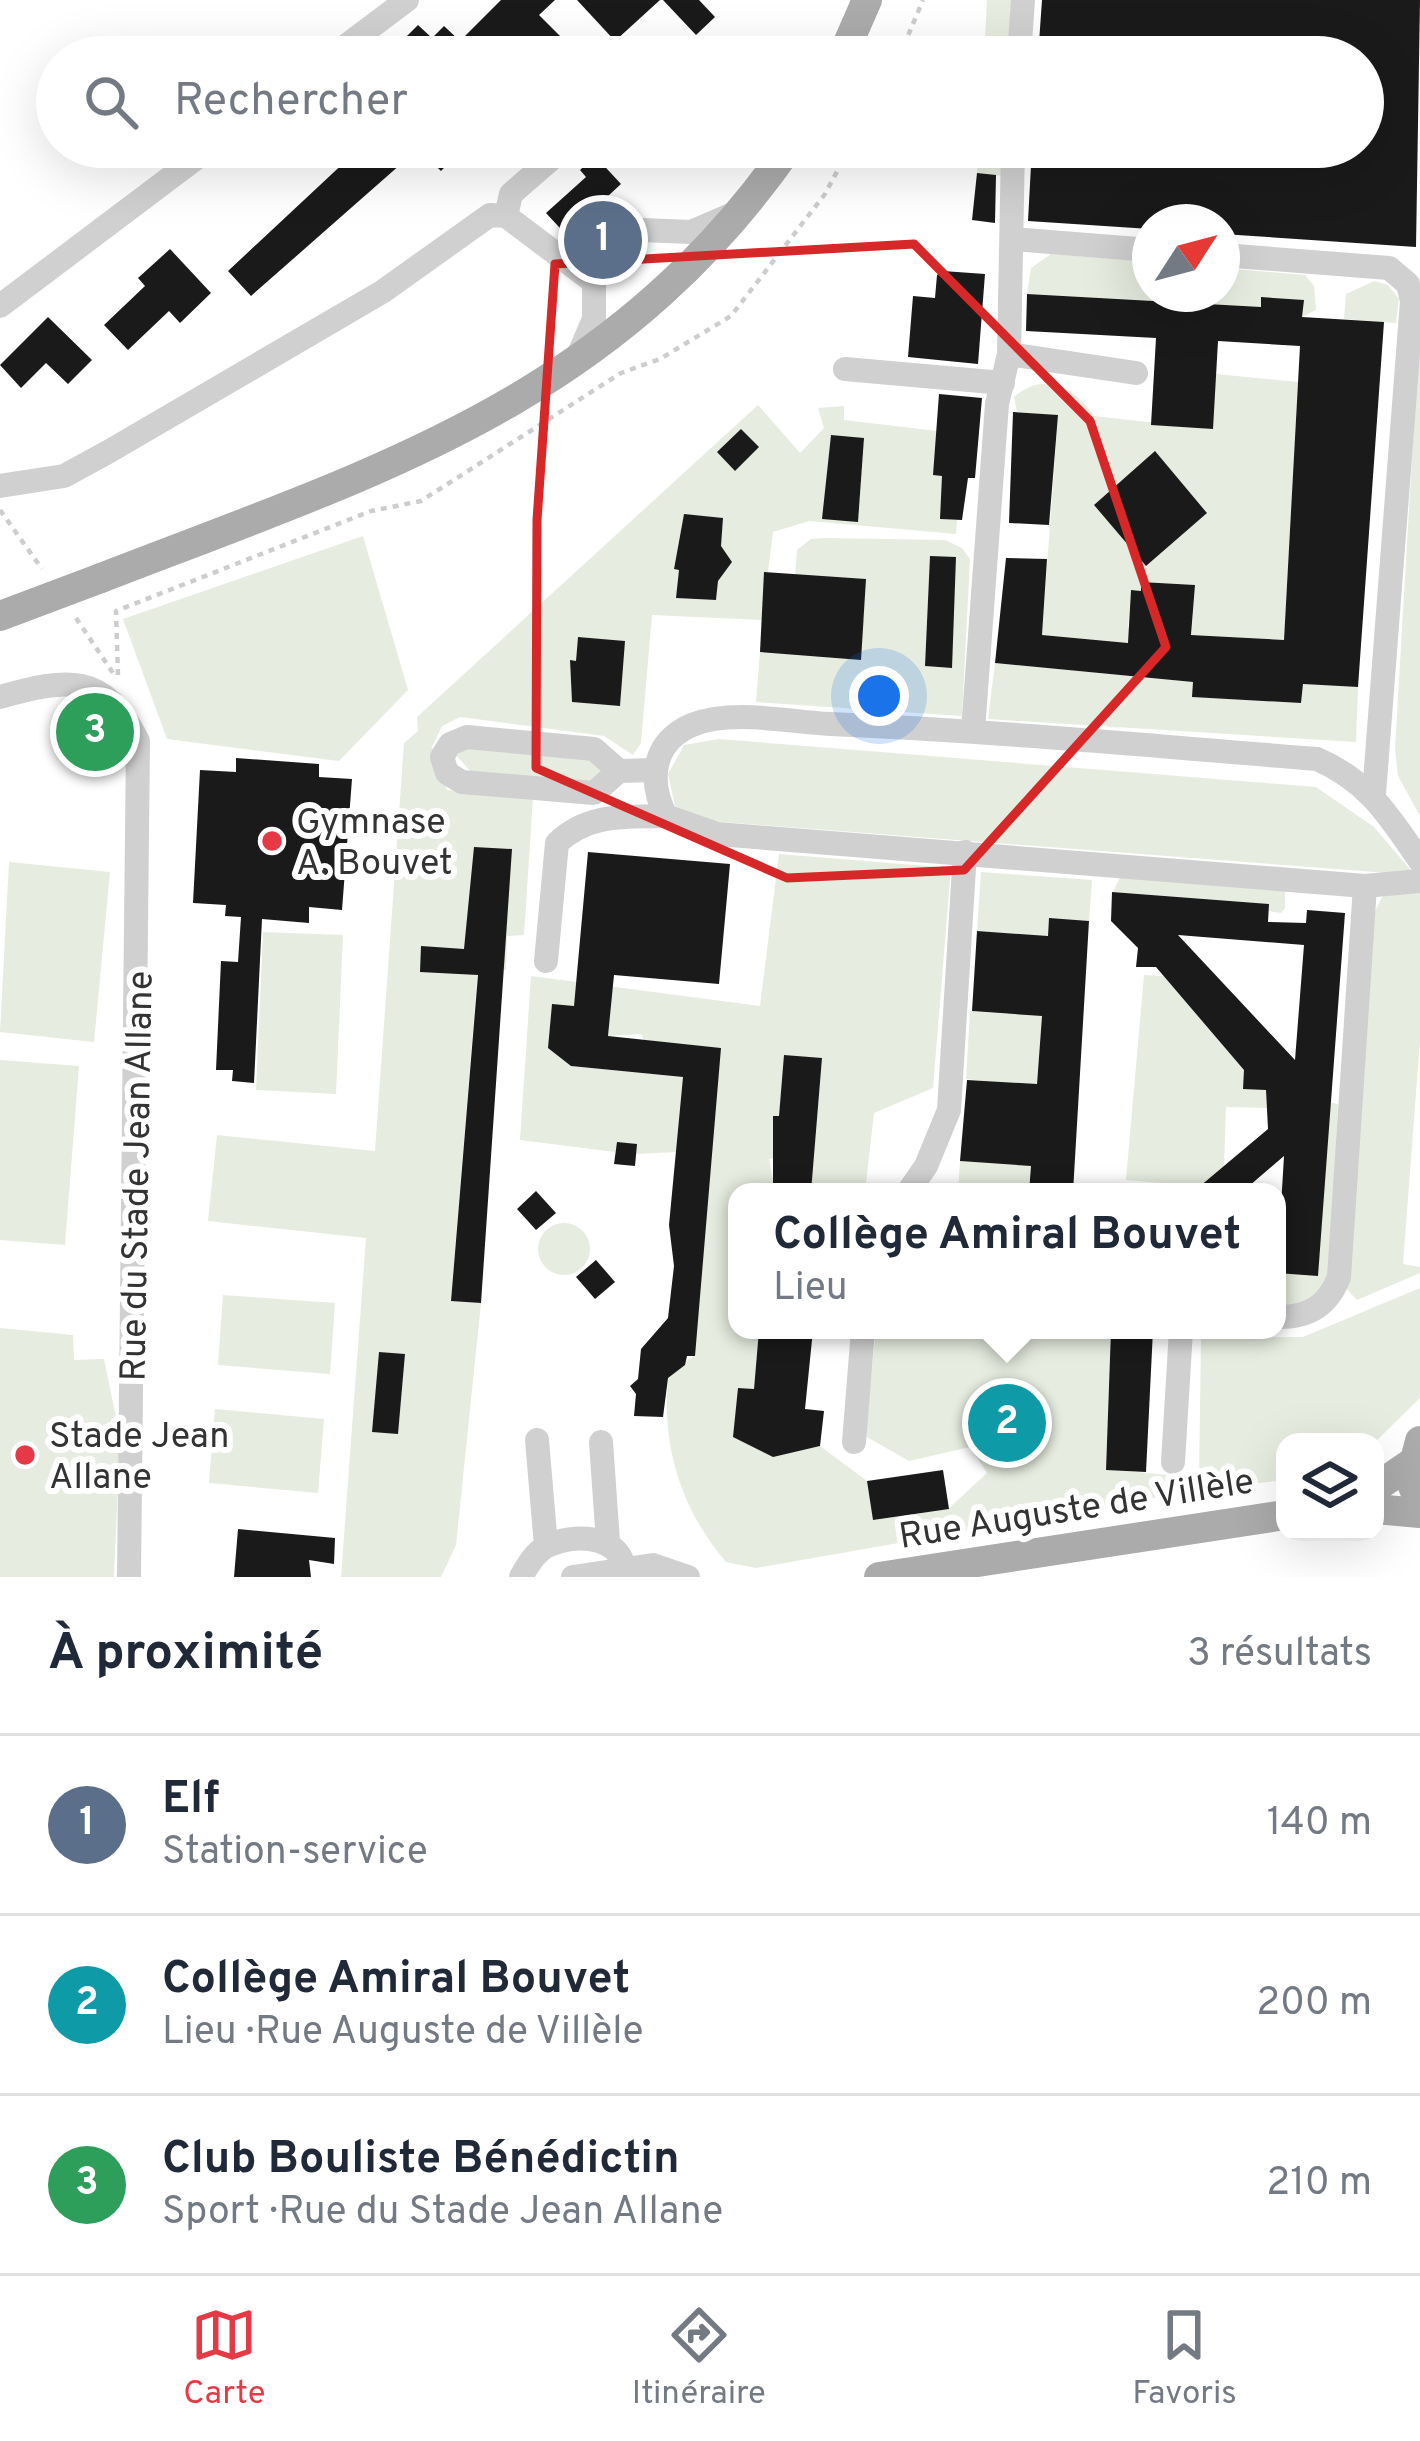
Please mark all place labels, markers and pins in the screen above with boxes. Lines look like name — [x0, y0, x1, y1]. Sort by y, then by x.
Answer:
pin: 1 — [564, 195, 642, 285]
pin: 3 — [56, 687, 134, 777]
place label: Gymnase A. Bouvet — [296, 801, 453, 888]
marker: Gymnase A. Bouvet — [259, 828, 285, 854]
pin: 2 — [968, 1378, 1046, 1468]
place label: Stade Jean Allane — [49, 1415, 230, 1502]
marker: Stade Jean Allane — [12, 1442, 38, 1468]

